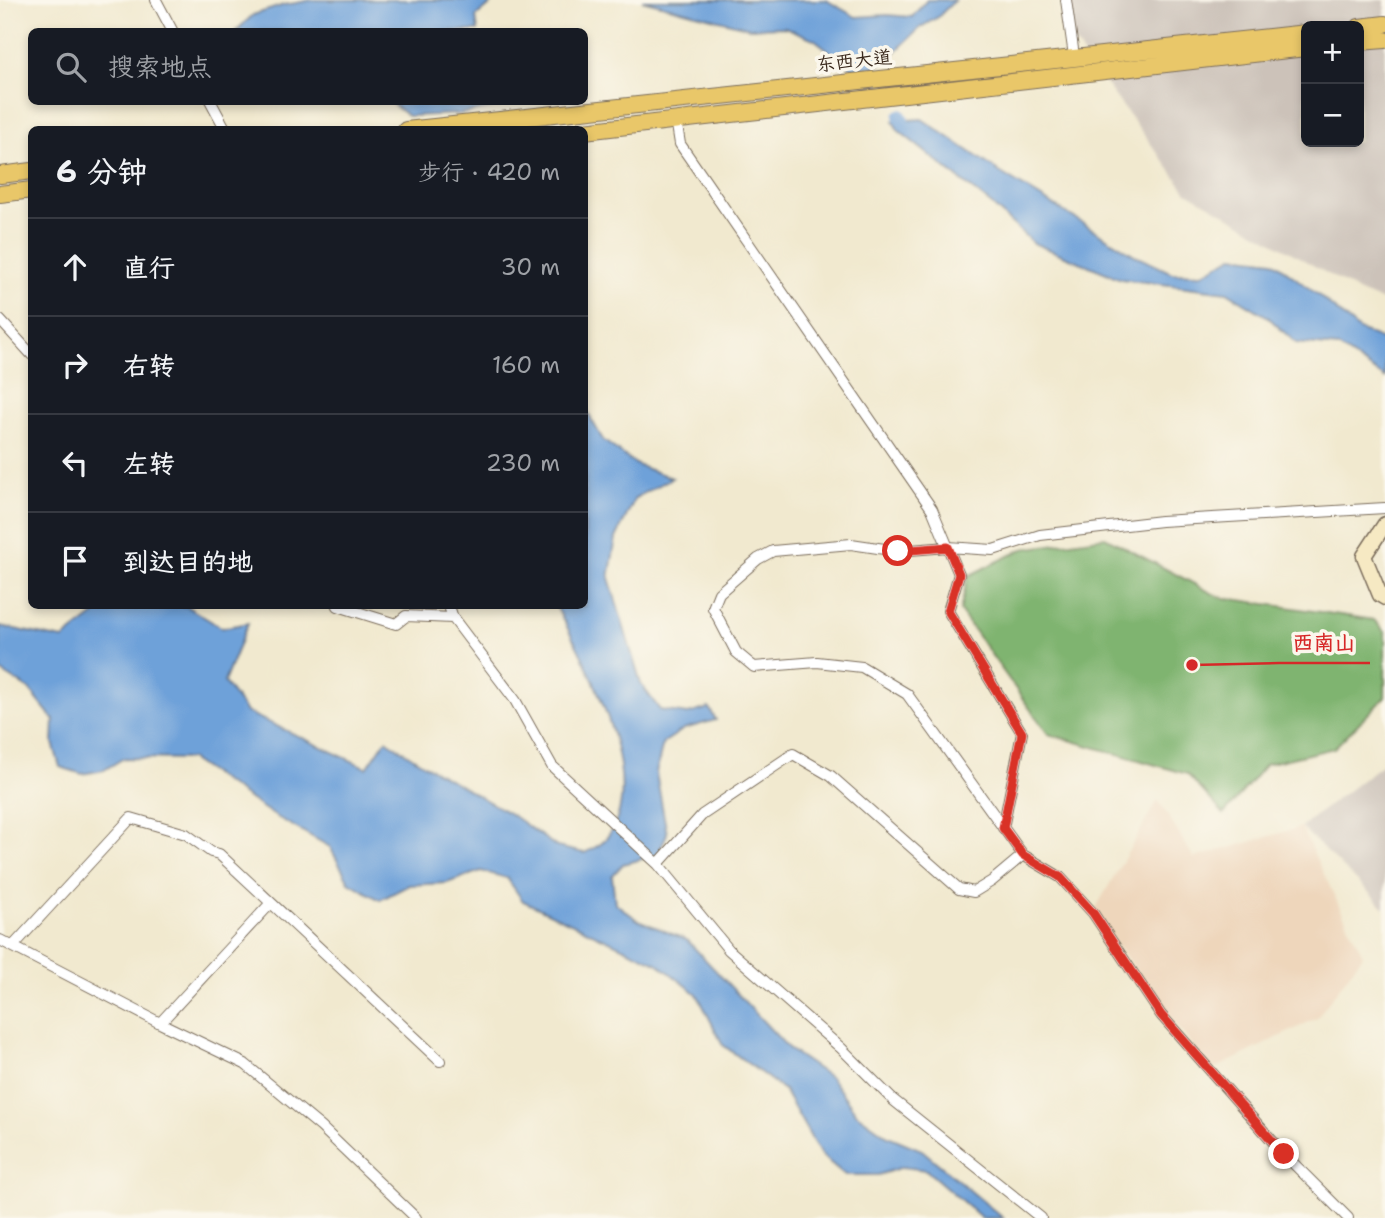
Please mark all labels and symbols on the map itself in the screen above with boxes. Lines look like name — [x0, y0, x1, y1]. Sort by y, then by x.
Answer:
street label: 东西大道 — [815, 44, 893, 77]
route start — [882, 535, 913, 566]
callout: 西南山 — [1279, 621, 1370, 663]
text: 西南山 — [1293, 629, 1356, 657]
route end — [1268, 1138, 1299, 1169]

